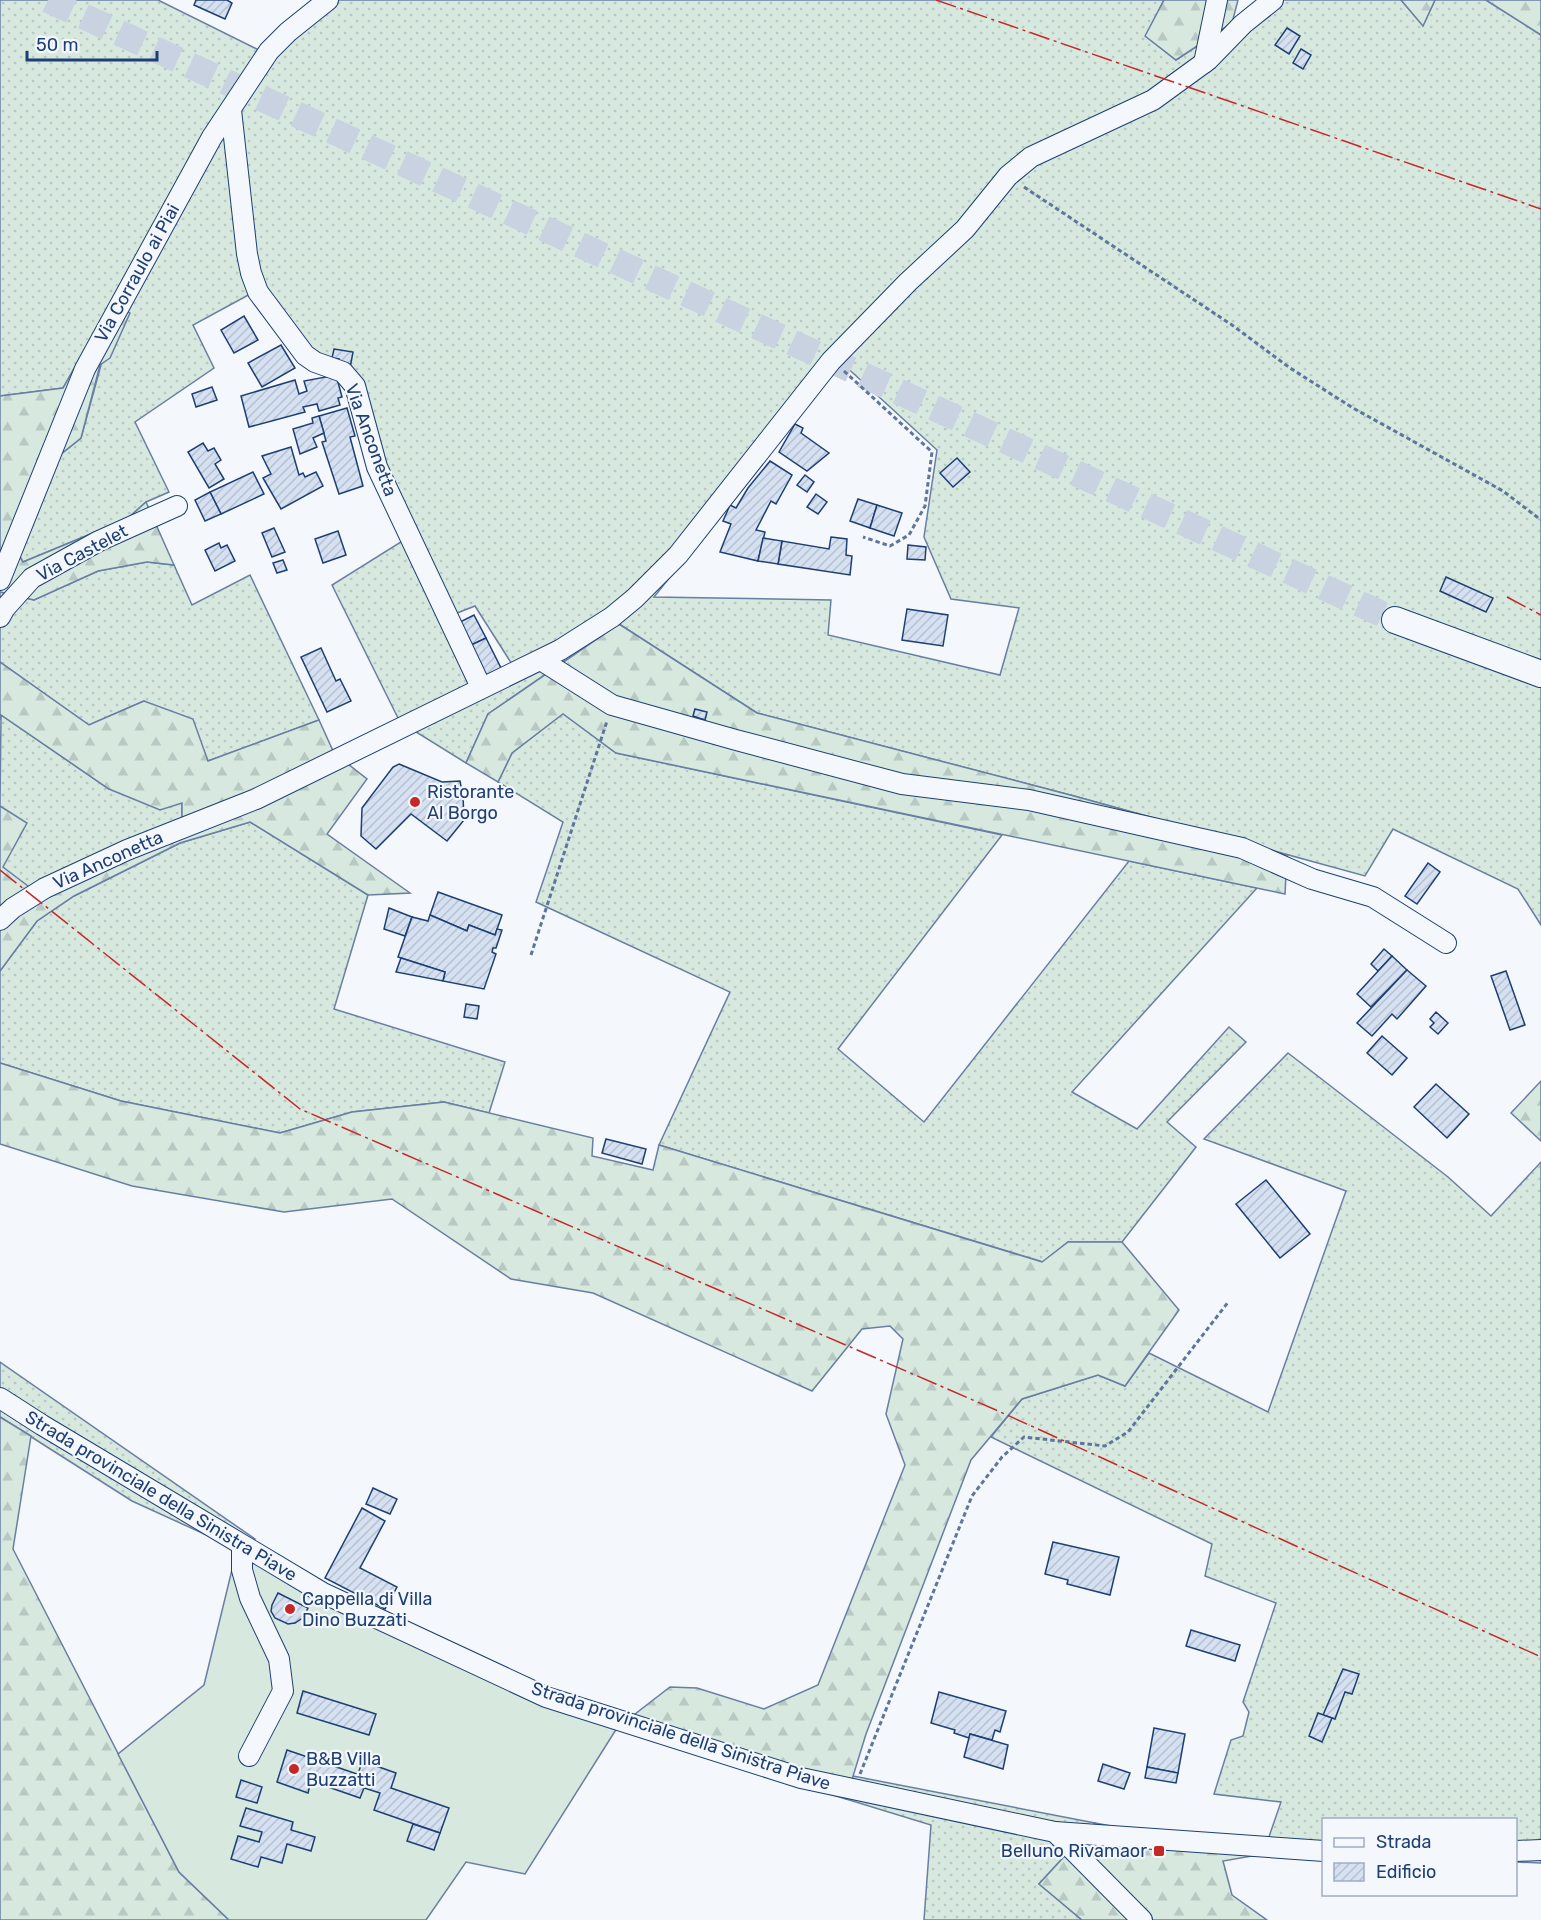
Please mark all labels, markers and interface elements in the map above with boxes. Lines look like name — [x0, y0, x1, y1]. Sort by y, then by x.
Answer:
scale bar — [27, 24, 158, 62]
text: 50 m — [36, 34, 79, 56]
street label: Via Corraulo ai Piai — [90, 200, 184, 346]
street label: Via Anconetta — [340, 381, 402, 499]
street label: Via Castelet — [33, 520, 131, 586]
place label: Ristorante Al Borgo — [427, 781, 514, 824]
marker: Ristorante Al Borgo — [408, 795, 422, 809]
street label: Via Anconetta — [50, 826, 166, 894]
street label: Strada provinciale della Sinistra Piave — [21, 1406, 301, 1586]
place label: Cappella di Villa Dino Buzzati — [302, 1588, 432, 1631]
marker: Cappella di Villa Dino Buzzati — [283, 1602, 297, 1616]
street label: Strada provinciale della Sinistra Piave — [529, 1677, 833, 1795]
place label: B&B Villa Buzzatti — [306, 1748, 381, 1791]
marker: B&B Villa Buzzatti — [287, 1762, 301, 1776]
legend — [1322, 1818, 1517, 1896]
text: Strada — [1376, 1831, 1432, 1853]
place label: Belluno Rivamaor — [1001, 1840, 1147, 1862]
marker: Belluno Rivamaor — [1152, 1844, 1166, 1858]
text: Edificio — [1376, 1861, 1436, 1883]

